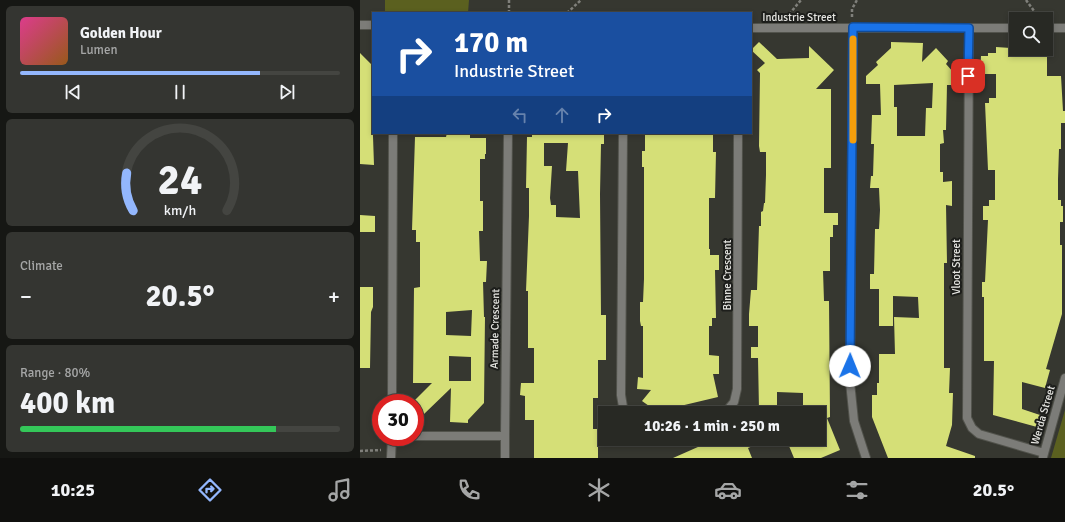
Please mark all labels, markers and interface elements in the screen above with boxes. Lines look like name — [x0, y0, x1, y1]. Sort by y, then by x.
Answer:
street label: Industrie Street — [762, 11, 836, 24]
map controls — [1009, 12, 1053, 56]
button: search — [1009, 12, 1053, 56]
text: Golden Hour — [80, 24, 162, 42]
text: 170 m — [454, 26, 528, 60]
icon: right — [388, 28, 440, 80]
text: Lumen — [80, 42, 118, 58]
pin — [951, 59, 985, 93]
text: Industrie Street — [454, 60, 574, 82]
icon: arrive — [957, 65, 979, 87]
icon: previous — [62, 81, 84, 103]
icon: pause — [169, 81, 191, 103]
icon: next — [276, 81, 298, 103]
icon: left — [509, 104, 531, 126]
icon: ahead — [551, 104, 573, 126]
icon: right — [593, 104, 615, 126]
text: 24 — [158, 154, 202, 205]
text: km/h — [164, 201, 196, 218]
street label: Binne Crescent — [721, 239, 734, 310]
street label: Vloot Street — [950, 239, 963, 295]
text: Climate — [20, 258, 63, 274]
text: 20.5° — [145, 278, 215, 315]
text: − — [20, 283, 32, 310]
text: + — [328, 283, 340, 310]
street label: Armade Crescent — [488, 289, 502, 369]
position arrow — [829, 345, 871, 387]
text: Range · 80% — [20, 365, 90, 381]
street label: Werda Street — [1028, 384, 1058, 446]
text: 400 km — [20, 385, 115, 422]
speed limit sign: 30 — [372, 394, 424, 446]
text: 10:26 · 1 min · 250 m — [644, 417, 780, 435]
icon: directions — [196, 476, 224, 504]
icon: music — [326, 476, 354, 504]
icon: phone — [455, 476, 483, 504]
icon: climate — [585, 476, 613, 504]
icon: car — [714, 476, 742, 504]
icon: filters — [843, 476, 871, 504]
text: 10:25 — [51, 479, 95, 501]
text: 20.5° — [973, 479, 1014, 501]

